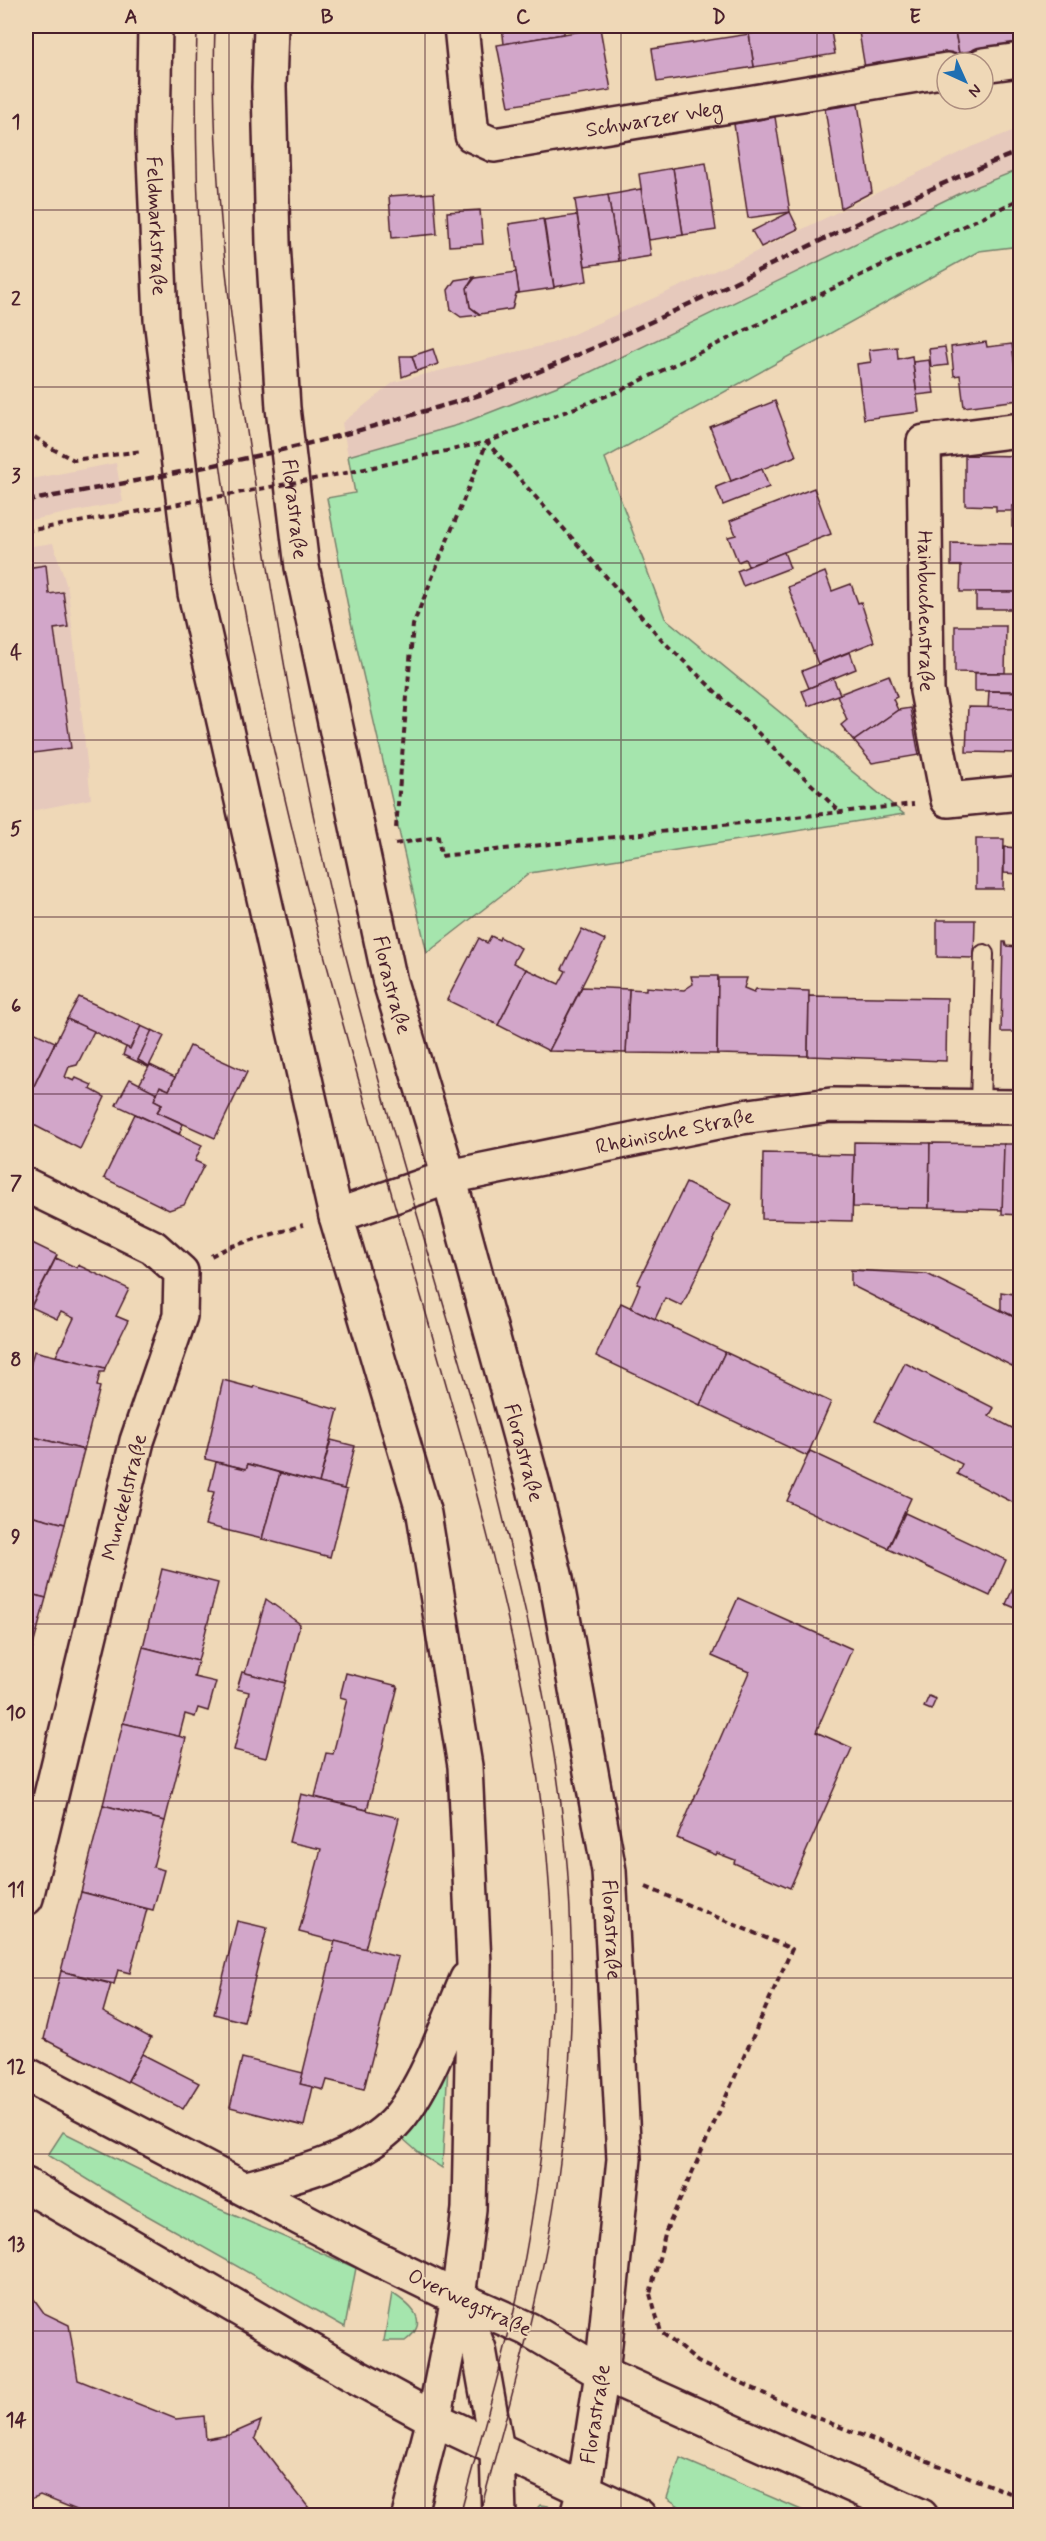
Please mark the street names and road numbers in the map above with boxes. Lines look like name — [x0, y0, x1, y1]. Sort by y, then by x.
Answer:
street label: Schwarzer Weg — [584, 94, 725, 145]
street label: Feldmarkstraße — [139, 156, 173, 296]
street label: Florastraße — [274, 457, 314, 561]
street label: Hainbuchenstraße — [910, 530, 940, 692]
street label: Florastraße — [366, 933, 418, 1038]
street label: Rheinische Straße — [593, 1103, 756, 1162]
street label: Florastraße — [497, 1400, 550, 1505]
street label: Munckelstraße — [96, 1431, 154, 1564]
street label: Florastraße — [594, 1879, 628, 1981]
street label: Overwegstraße — [403, 2262, 536, 2344]
street label: Florastraße — [574, 2362, 618, 2466]

